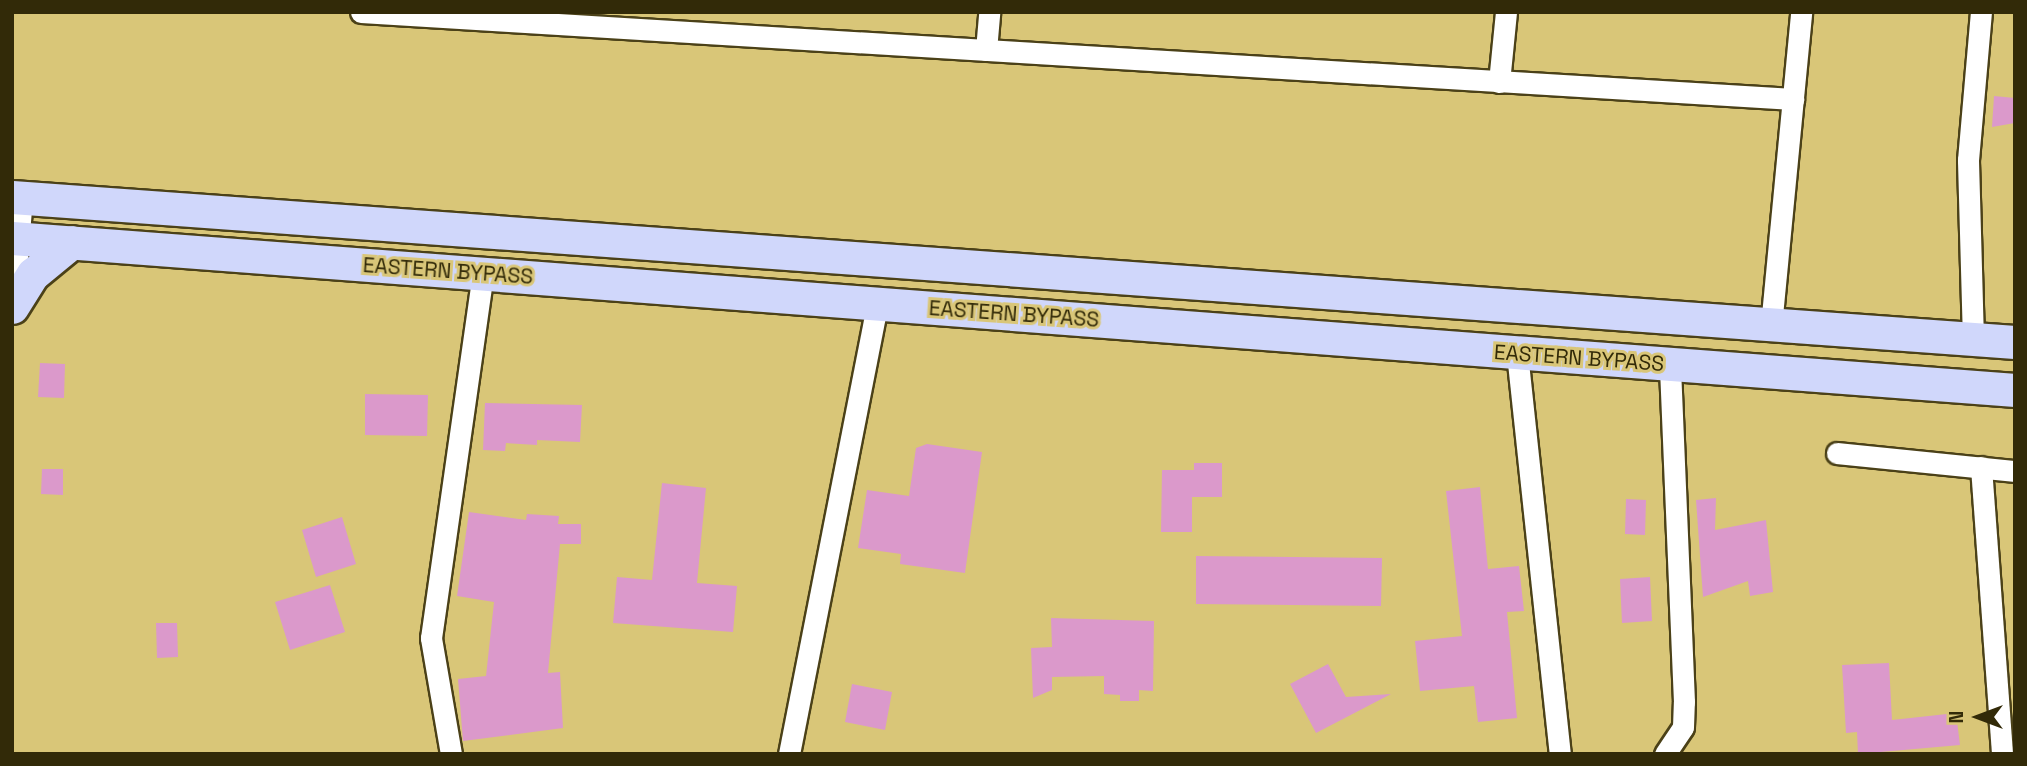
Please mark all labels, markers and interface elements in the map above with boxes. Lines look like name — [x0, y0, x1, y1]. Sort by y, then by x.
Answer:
street label: EASTERN BYPASS — [362, 252, 534, 290]
street label: EASTERN BYPASS — [928, 295, 1100, 333]
street label: EASTERN BYPASS — [1493, 339, 1665, 377]
north arrow — [1943, 682, 2013, 752]
text: N — [1944, 711, 1969, 723]

